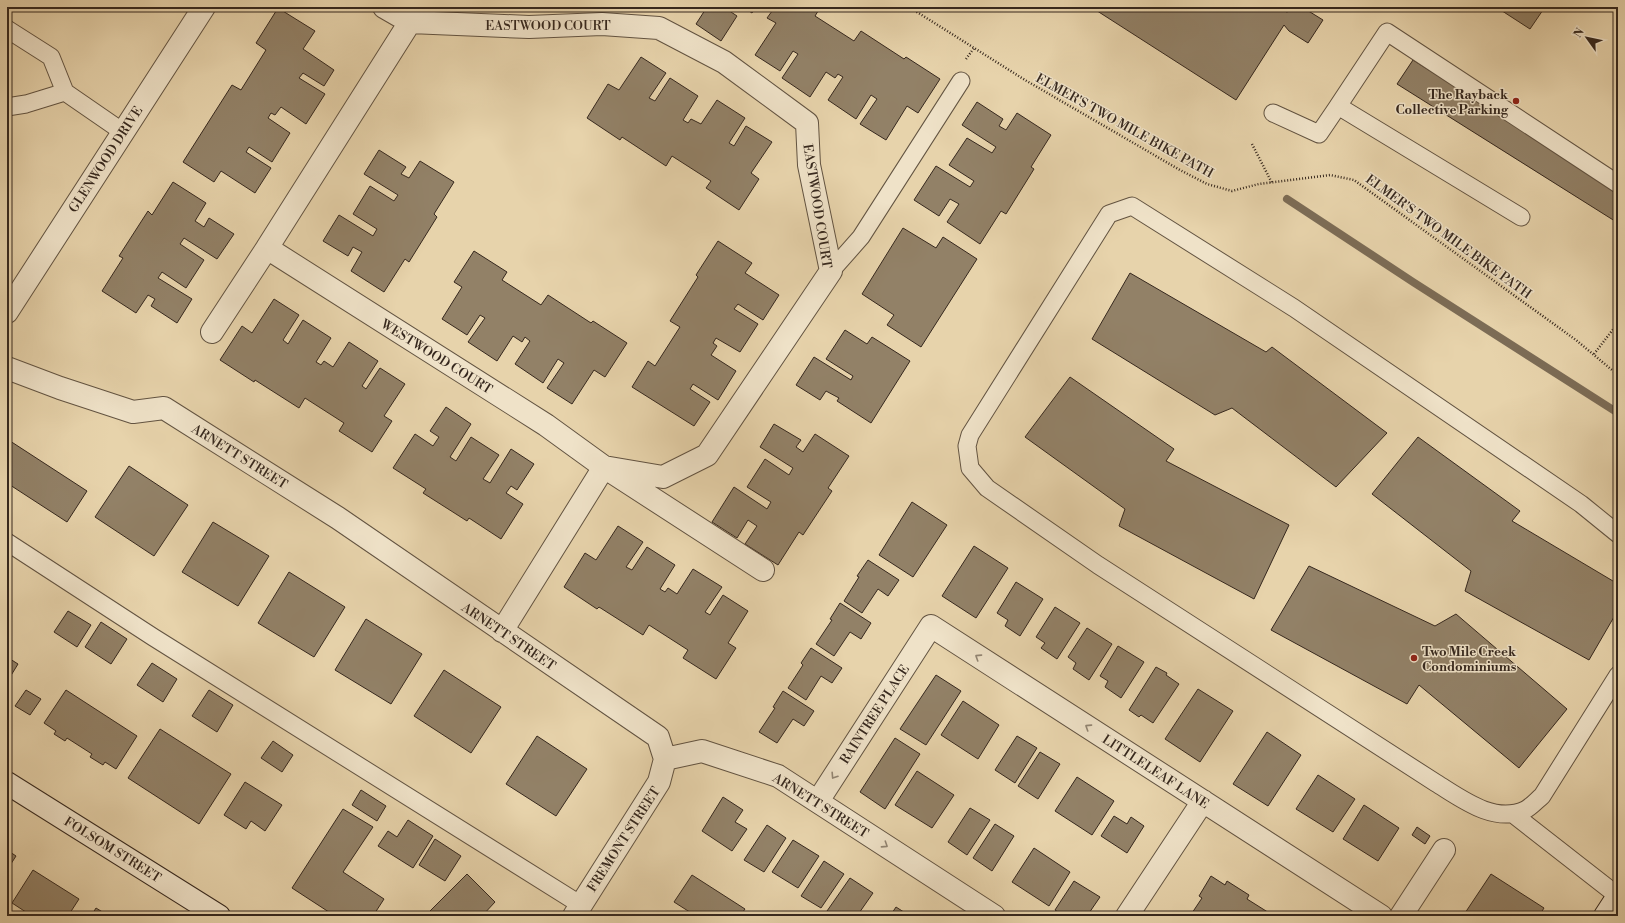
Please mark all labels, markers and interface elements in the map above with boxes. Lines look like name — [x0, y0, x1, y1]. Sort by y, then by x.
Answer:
street label: EASTWOOD COURT — [485, 18, 611, 34]
north arrow — [1567, 18, 1607, 58]
text: N — [1571, 25, 1588, 41]
street label: ELMER'S TWO MILE BIKE PATH — [1033, 70, 1217, 182]
place label: The Rayback Collective Parking — [1395, 87, 1509, 118]
marker: The Rayback Collective Parking — [1511, 96, 1521, 106]
street label: GLENWOOD DRIVE — [66, 103, 146, 216]
street label: EASTWOOD COURT — [799, 143, 835, 269]
street label: ELMER'S TWO MILE BIKE PATH — [1362, 171, 1535, 303]
street label: WESTWOOD COURT — [377, 316, 495, 398]
street label: ARNETT STREET — [188, 420, 290, 493]
street label: ARNETT STREET — [458, 599, 558, 674]
place label: Two Mile Creek Condominiums — [1422, 644, 1517, 675]
marker: Two Mile Creek Condominiums — [1409, 653, 1419, 663]
one-way arrow — [976, 654, 983, 661]
street label: RAINTREE PLACE — [837, 662, 913, 767]
one-way arrow — [1085, 724, 1092, 732]
street label: LITTLELEAF LANE — [1099, 731, 1212, 812]
street label: ARNETT STREET — [769, 769, 871, 842]
one-way arrow — [831, 772, 839, 779]
street label: FREMONT STREET — [584, 784, 664, 895]
street label: FOLSOM STREET — [61, 814, 164, 886]
one-way arrow — [881, 841, 888, 848]

